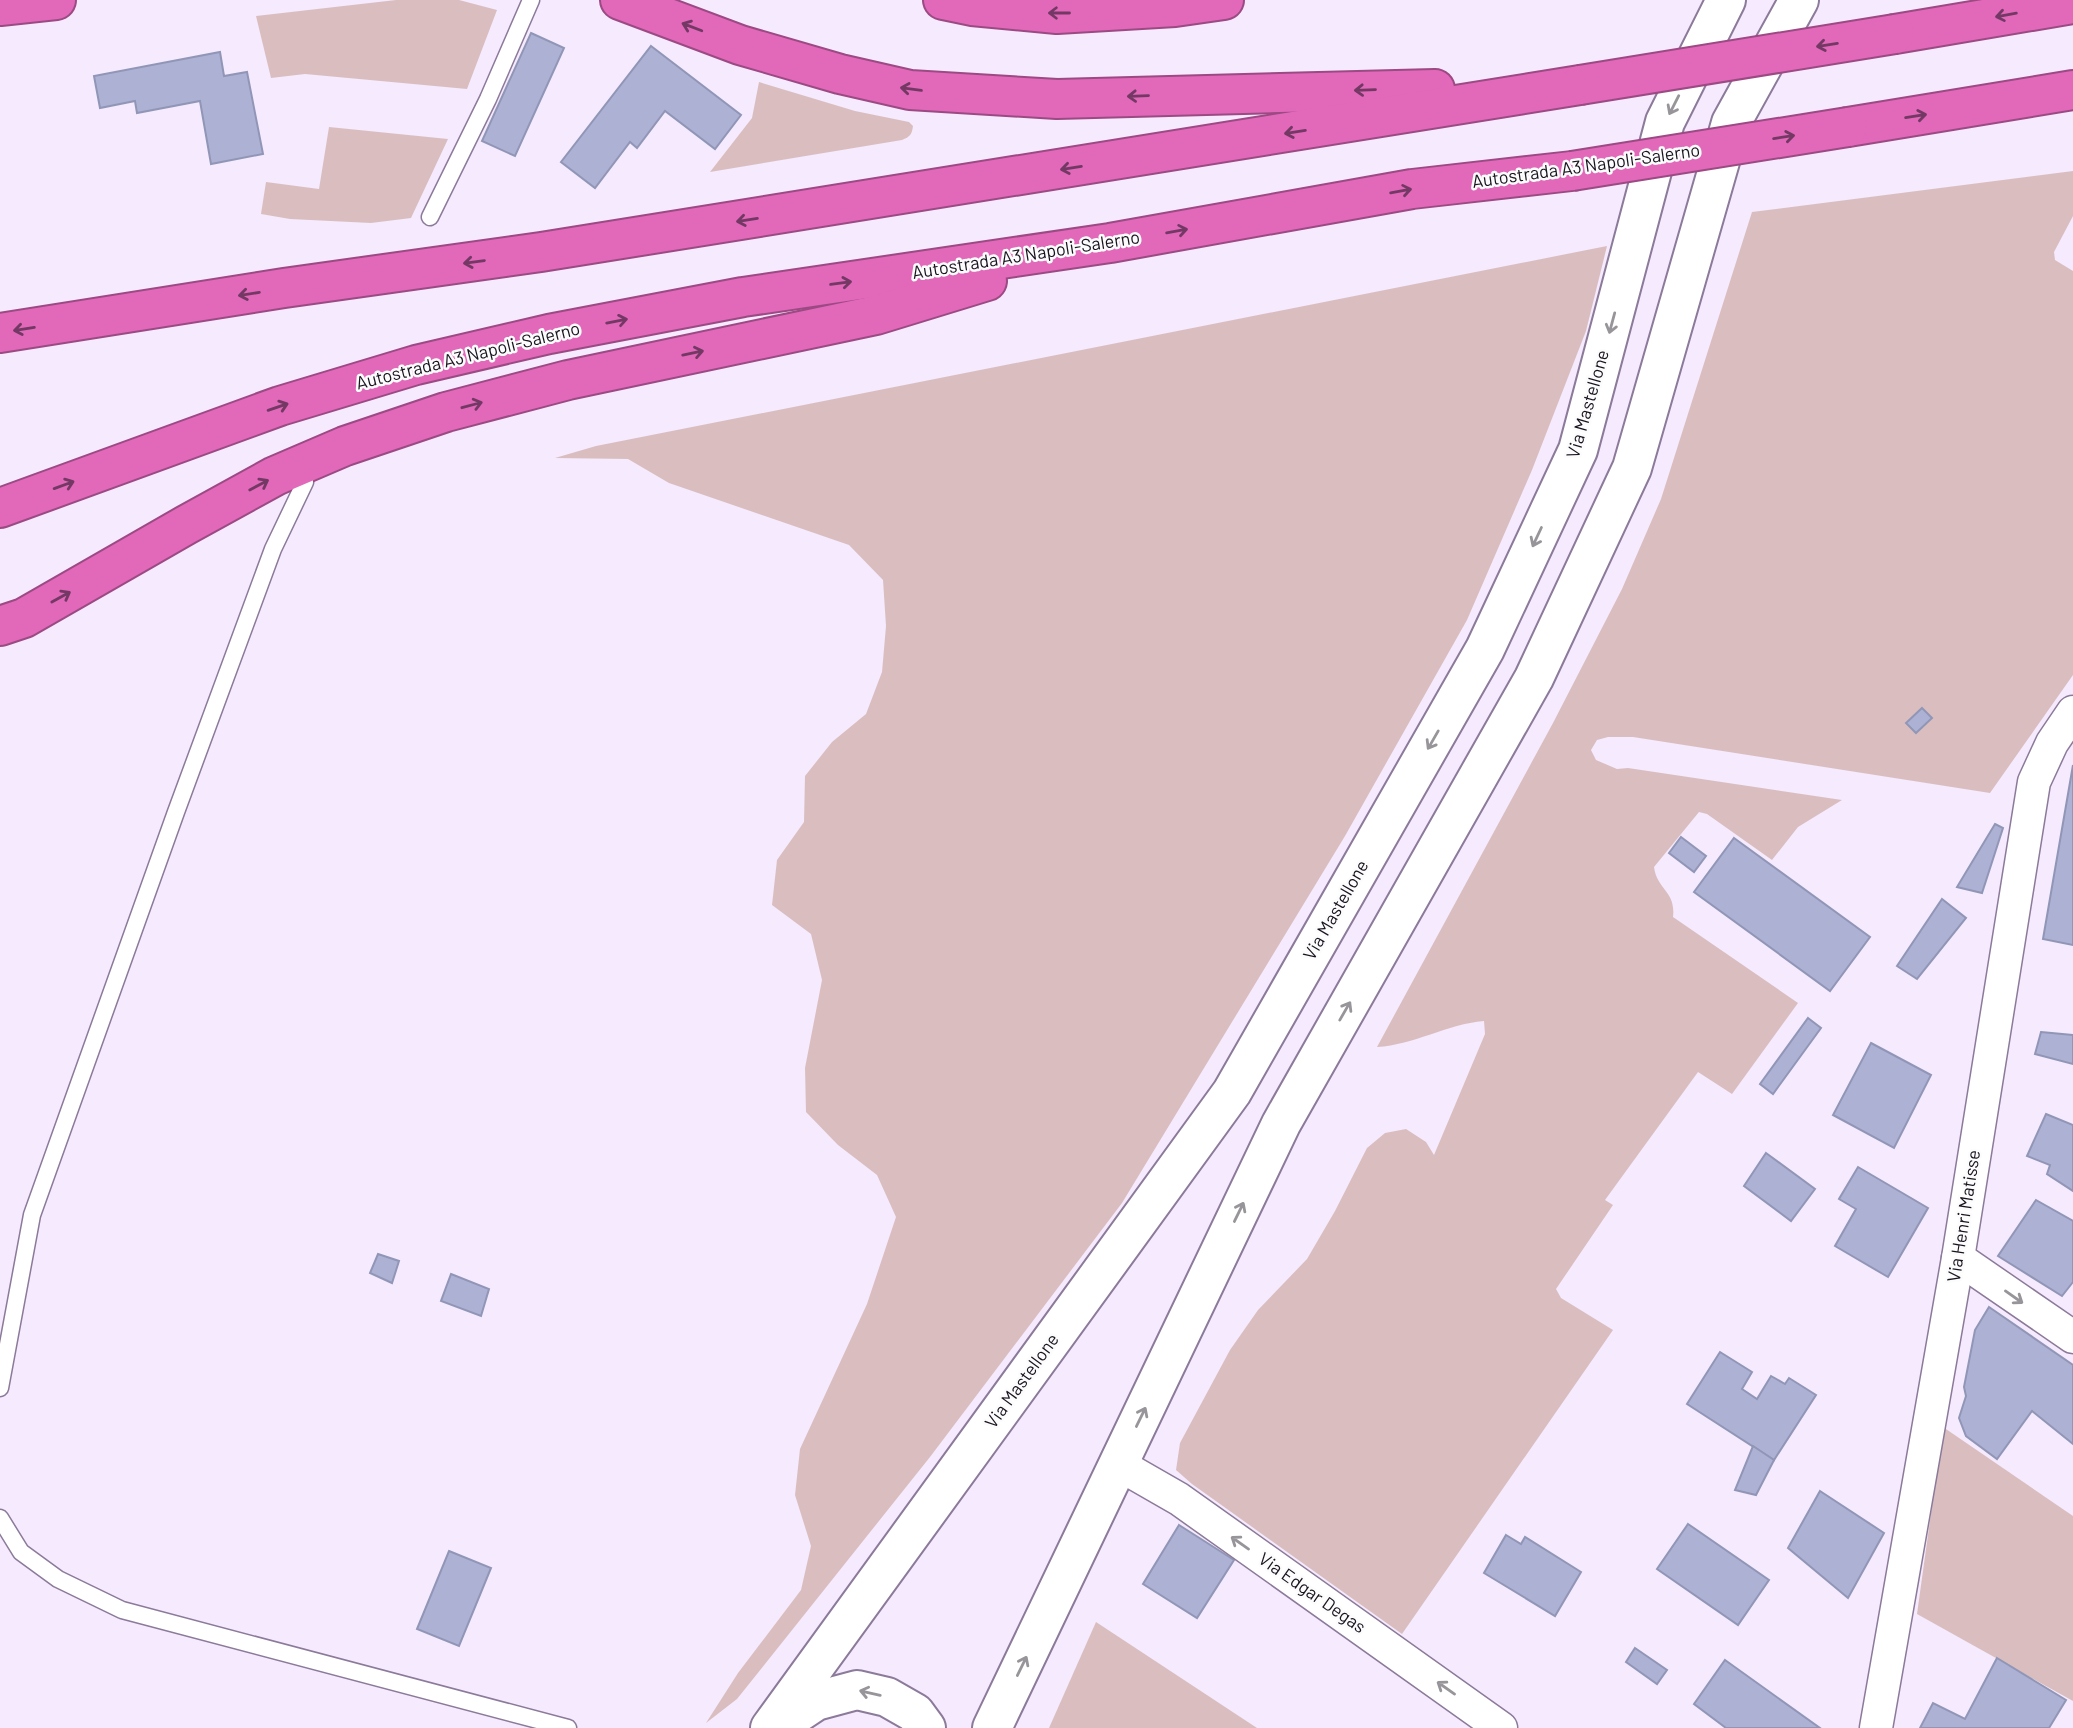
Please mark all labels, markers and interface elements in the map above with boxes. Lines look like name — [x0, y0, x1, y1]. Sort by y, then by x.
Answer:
one-way arrow — [1048, 6, 1071, 20]
one-way arrow — [1995, 9, 2018, 23]
one-way arrow — [682, 20, 704, 32]
one-way arrow — [1817, 39, 1839, 52]
one-way arrow — [900, 82, 922, 95]
one-way arrow — [1354, 84, 1377, 97]
one-way arrow — [1126, 90, 1149, 103]
one-way arrow — [1666, 94, 1680, 115]
one-way arrow — [1904, 109, 1927, 122]
one-way arrow — [1284, 126, 1307, 139]
one-way arrow — [1773, 130, 1795, 143]
street label: Autostrada A3 Napoli-Salerno — [1470, 138, 1701, 192]
one-way arrow — [1060, 162, 1083, 175]
one-way arrow — [1389, 184, 1412, 198]
one-way arrow — [736, 214, 759, 227]
one-way arrow — [1165, 224, 1188, 237]
street label: Autostrada A3 Napoli-Salerno — [910, 225, 1141, 283]
one-way arrow — [463, 256, 486, 269]
one-way arrow — [829, 276, 852, 289]
one-way arrow — [238, 288, 260, 301]
one-way arrow — [1604, 312, 1617, 334]
one-way arrow — [605, 314, 628, 328]
street label: Autostrada A3 Napoli-Salerno — [353, 317, 582, 394]
one-way arrow — [13, 323, 36, 336]
one-way arrow — [681, 346, 704, 360]
street label: Via Mastellone — [1561, 347, 1613, 461]
one-way arrow — [460, 398, 483, 411]
one-way arrow — [267, 400, 289, 413]
one-way arrow — [53, 478, 75, 490]
one-way arrow — [249, 478, 269, 492]
one-way arrow — [1530, 526, 1543, 548]
one-way arrow — [51, 590, 71, 604]
one-way arrow — [1426, 729, 1440, 749]
street label: Via Mastellone — [1298, 856, 1373, 963]
one-way arrow — [1338, 1001, 1352, 1021]
street label: Via Henri Matisse — [1942, 1148, 1984, 1284]
one-way arrow — [1233, 1202, 1246, 1223]
one-way arrow — [2004, 1290, 2023, 1304]
street label: Via Mastellone — [979, 1329, 1063, 1432]
one-way arrow — [1135, 1407, 1148, 1428]
one-way arrow — [1231, 1535, 1250, 1550]
street label: Via Edgar Degas — [1255, 1547, 1370, 1637]
one-way arrow — [1016, 1656, 1029, 1677]
one-way arrow — [1437, 1681, 1456, 1696]
one-way arrow — [859, 1686, 882, 1699]

